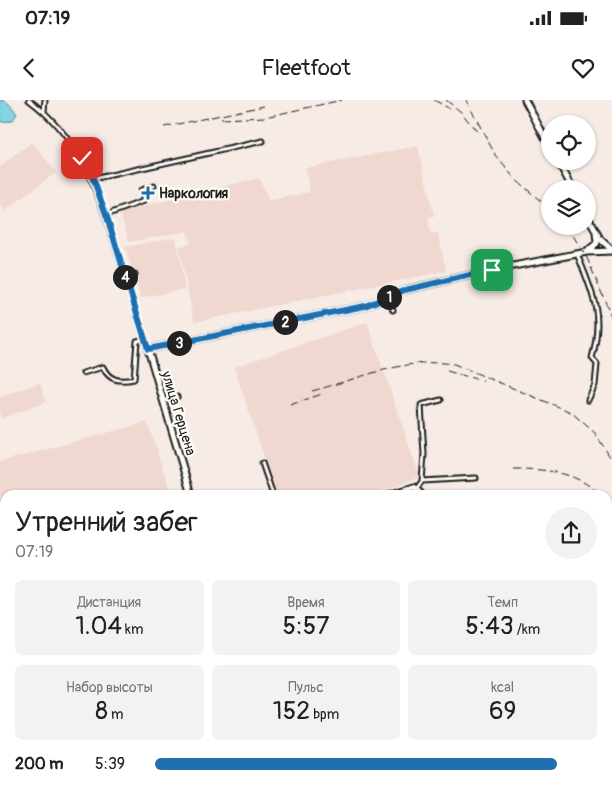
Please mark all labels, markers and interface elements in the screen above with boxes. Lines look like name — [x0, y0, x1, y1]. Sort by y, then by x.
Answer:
text: 07:19 — [25, 6, 70, 30]
icon: back — [15, 54, 43, 82]
text: Fleetfoot — [261, 54, 351, 82]
icon: heart — [569, 54, 597, 82]
map controls — [541, 115, 596, 235]
button: locate — [541, 115, 596, 170]
pin — [61, 137, 103, 179]
icon: check — [68, 144, 96, 172]
button: layers — [541, 180, 596, 235]
place label: Наркология — [159, 185, 229, 202]
marker: Наркология — [141, 186, 155, 200]
pin — [471, 249, 513, 291]
icon: arrive — [478, 256, 506, 284]
pin: 4 — [112, 264, 138, 290]
text: 4 — [121, 269, 130, 286]
pin: 1 — [376, 284, 402, 310]
text: 1 — [387, 289, 392, 306]
pin: 2 — [272, 310, 298, 334]
text: 2 — [282, 314, 289, 331]
pin: 3 — [166, 330, 192, 356]
text: 3 — [176, 335, 183, 352]
street label: улица Герцена — [157, 368, 199, 457]
text: Утренний забег — [15, 505, 198, 540]
button: share — [545, 507, 597, 559]
text: 07:19 — [15, 542, 53, 562]
text: Дистанция — [78, 594, 141, 611]
text: Время — [287, 594, 325, 611]
text: Темп — [487, 594, 518, 611]
text: 1.04 — [75, 611, 122, 642]
text: 5:57 — [282, 611, 330, 642]
text: 5:43 — [465, 611, 514, 642]
text: km — [122, 621, 143, 638]
text: /km — [514, 621, 540, 638]
text: Набор высоты — [66, 679, 153, 696]
text: Пульс — [288, 679, 324, 696]
text: kcal — [491, 679, 514, 696]
text: 8 — [95, 696, 108, 727]
text: 152 — [273, 696, 310, 727]
text: 69 — [489, 696, 516, 727]
text: m — [108, 706, 123, 723]
text: bpm — [310, 706, 339, 723]
text: 200 m — [15, 754, 63, 774]
text: 5:39 — [95, 754, 125, 774]

